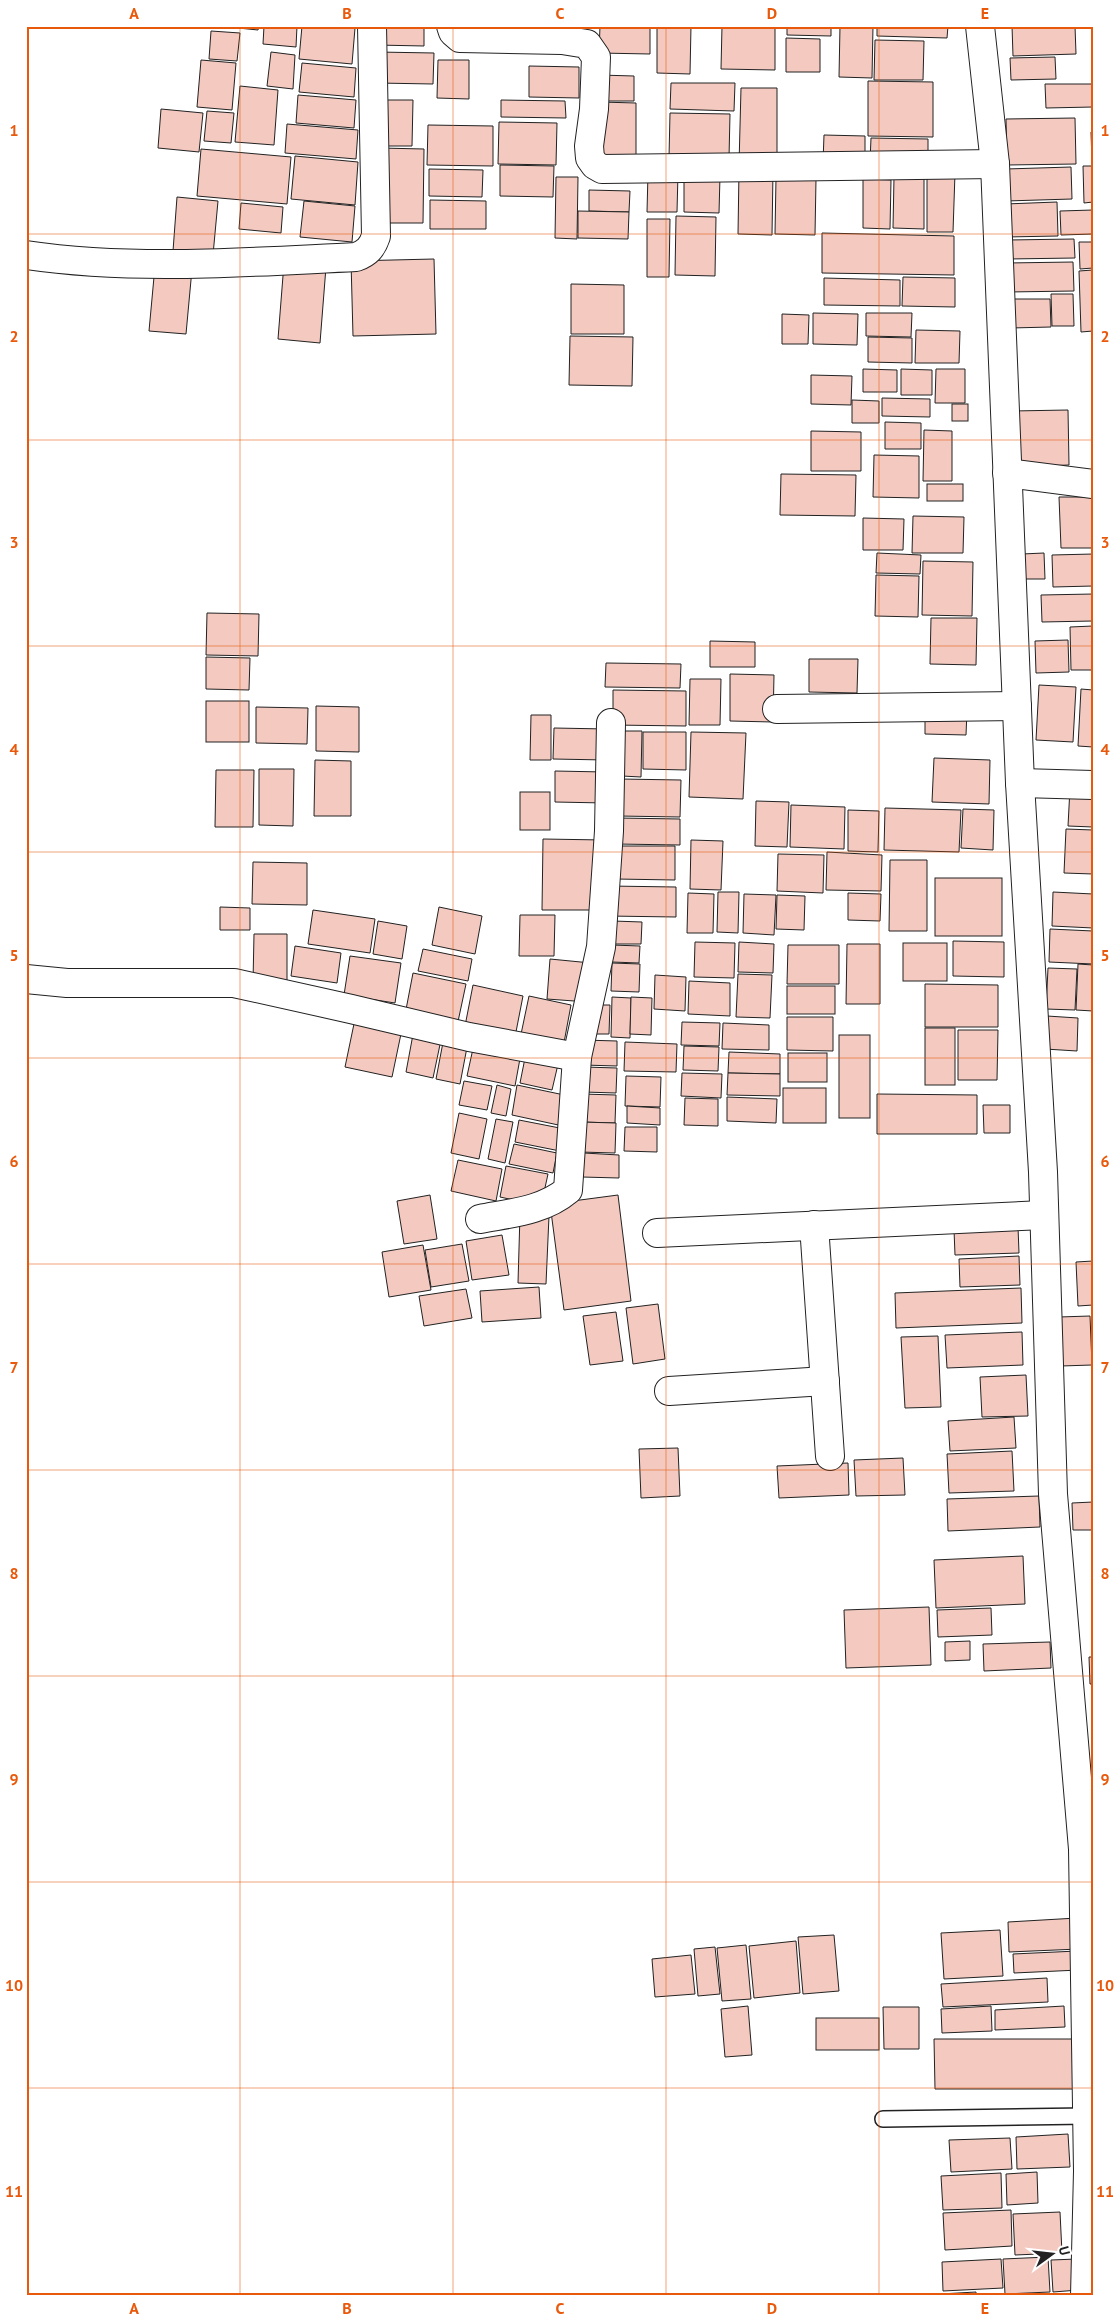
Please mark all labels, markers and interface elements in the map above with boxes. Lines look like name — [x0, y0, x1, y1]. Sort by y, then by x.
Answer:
text: A — [129, 3, 139, 23]
text: B — [342, 3, 352, 23]
text: C — [556, 3, 565, 23]
text: D — [767, 3, 777, 23]
text: E — [981, 3, 989, 23]
text: 1 — [9, 120, 19, 140]
text: 1 — [1100, 120, 1110, 140]
text: 2 — [9, 326, 19, 346]
text: 2 — [1100, 326, 1110, 346]
text: 3 — [9, 532, 19, 552]
text: 3 — [1100, 532, 1110, 552]
text: 4 — [9, 739, 19, 759]
text: 4 — [1100, 739, 1110, 759]
text: 5 — [9, 945, 19, 965]
text: 5 — [1100, 945, 1110, 965]
text: 6 — [9, 1151, 19, 1171]
text: 6 — [1100, 1151, 1110, 1171]
text: 7 — [9, 1357, 19, 1377]
text: 7 — [1100, 1357, 1110, 1377]
text: 8 — [9, 1563, 19, 1583]
text: 8 — [1100, 1563, 1110, 1583]
text: 9 — [9, 1769, 19, 1789]
text: 9 — [1100, 1769, 1110, 1789]
text: 10 — [5, 1975, 23, 1995]
text: 10 — [1096, 1975, 1114, 1995]
text: 11 — [5, 2181, 23, 2201]
text: 11 — [1096, 2181, 1114, 2201]
north arrow — [1026, 2230, 1076, 2280]
text: U — [1055, 2244, 1074, 2257]
text: A — [129, 2298, 139, 2318]
text: B — [342, 2298, 352, 2318]
text: C — [556, 2298, 565, 2318]
text: D — [767, 2298, 777, 2318]
text: E — [981, 2298, 989, 2318]

